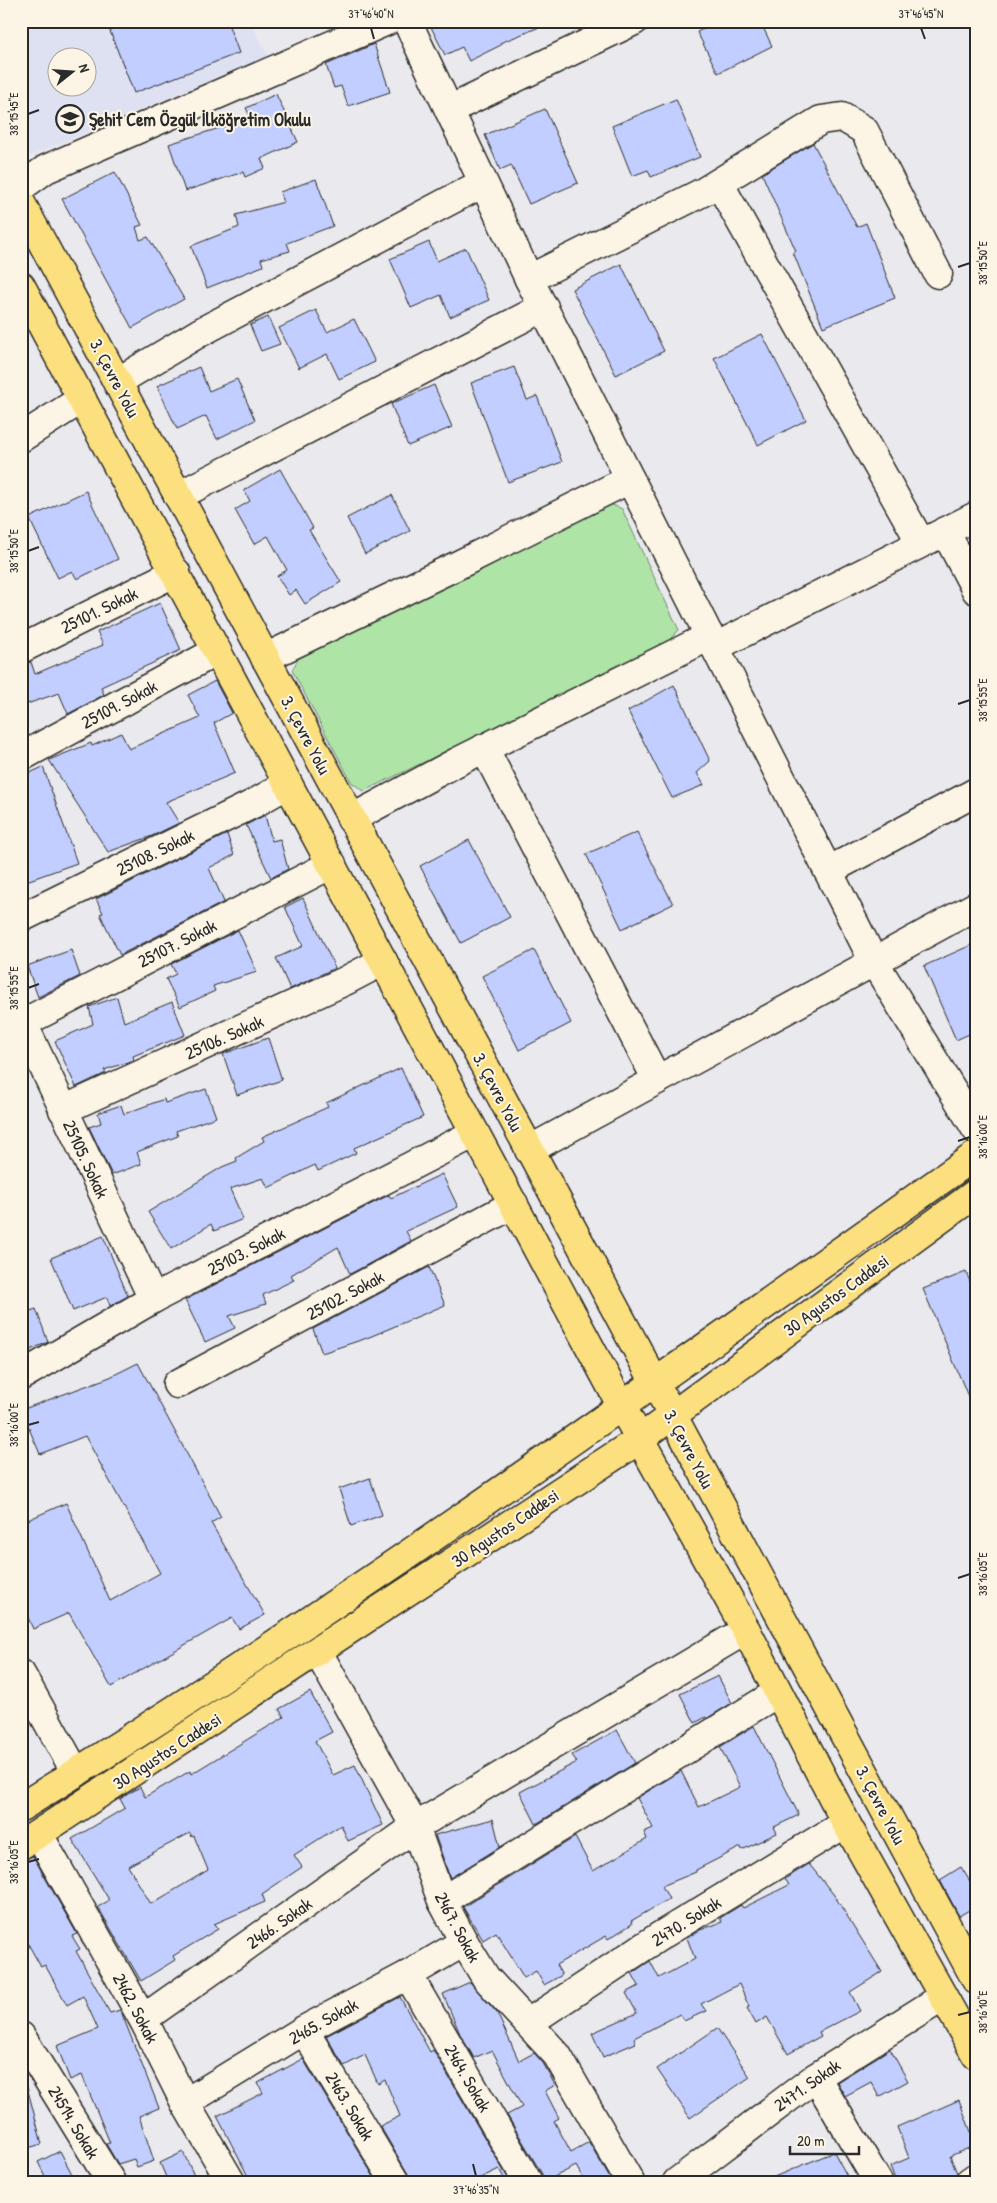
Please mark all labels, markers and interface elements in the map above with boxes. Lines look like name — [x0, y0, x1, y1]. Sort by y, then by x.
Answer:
text: 37°46'40"N — [348, 5, 394, 22]
text: 37°46'45"N — [899, 5, 943, 22]
north arrow — [48, 48, 98, 98]
text: N — [75, 62, 95, 75]
text: 38°15'45"E — [5, 92, 22, 136]
school or university icon: Şehit Cem Özgül İlköğretim Okulu — [55, 104, 85, 134]
place label: Şehit Cem Özgül İlköğretim Okulu — [89, 107, 312, 133]
text: 38°15'50"E — [974, 240, 991, 285]
street label: 3. Çevre Yolu — [84, 334, 146, 422]
text: 38°15'50"E — [5, 528, 22, 573]
street label: 25101. Sokak — [56, 580, 142, 639]
street label: 25109. Sokak — [77, 673, 162, 734]
text: 38°15'55"E — [974, 677, 991, 722]
street label: 3. Çevre Yolu — [275, 691, 337, 779]
street label: 25108. Sokak — [112, 822, 199, 882]
street label: 25107. Sokak — [133, 912, 221, 973]
text: 38°15'55"E — [5, 965, 22, 1010]
street label: 25106. Sokak — [181, 1008, 268, 1065]
street label: 3. Çevre Yolu — [467, 1048, 529, 1136]
text: 38°16'00"E — [974, 1114, 991, 1159]
street label: 25105. Sokak — [57, 1116, 115, 1203]
street label: 25103. Sokak — [203, 1221, 290, 1281]
street label: 30 Agustos Caddesi — [778, 1248, 894, 1342]
street label: 25102. Sokak — [302, 1264, 389, 1326]
text: 38°16'00"E — [5, 1402, 22, 1447]
street label: 3. Çevre Yolu — [658, 1405, 720, 1493]
street label: 30 Agustos Caddesi — [446, 1483, 564, 1573]
text: 38°16'05"E — [974, 1551, 991, 1596]
street label: 30 Agustos Caddesi — [108, 1707, 226, 1795]
street label: 3. Çevre Yolu — [850, 1761, 912, 1849]
text: 38°16'05"E — [5, 1839, 22, 1884]
street label: 2467. Sokak — [429, 1887, 487, 1967]
street label: 2470. Sokak — [646, 1890, 726, 1952]
street label: 2466. Sokak — [241, 1891, 317, 1955]
street label: 2462. Sokak — [107, 1968, 165, 2048]
text: 38°16'10"E — [974, 1990, 991, 2034]
street label: 2465. Sokak — [284, 1992, 363, 2050]
street label: 2464. Sokak — [439, 2039, 498, 2117]
street label: 2471. Sokak — [769, 2053, 846, 2117]
street label: 2463. Sokak — [320, 2067, 381, 2145]
street label: 24514. Sokak — [42, 2081, 106, 2164]
scale bar — [790, 2123, 858, 2155]
text: 20 m — [797, 2130, 824, 2151]
text: 37°46'35"N — [453, 2181, 499, 2198]

